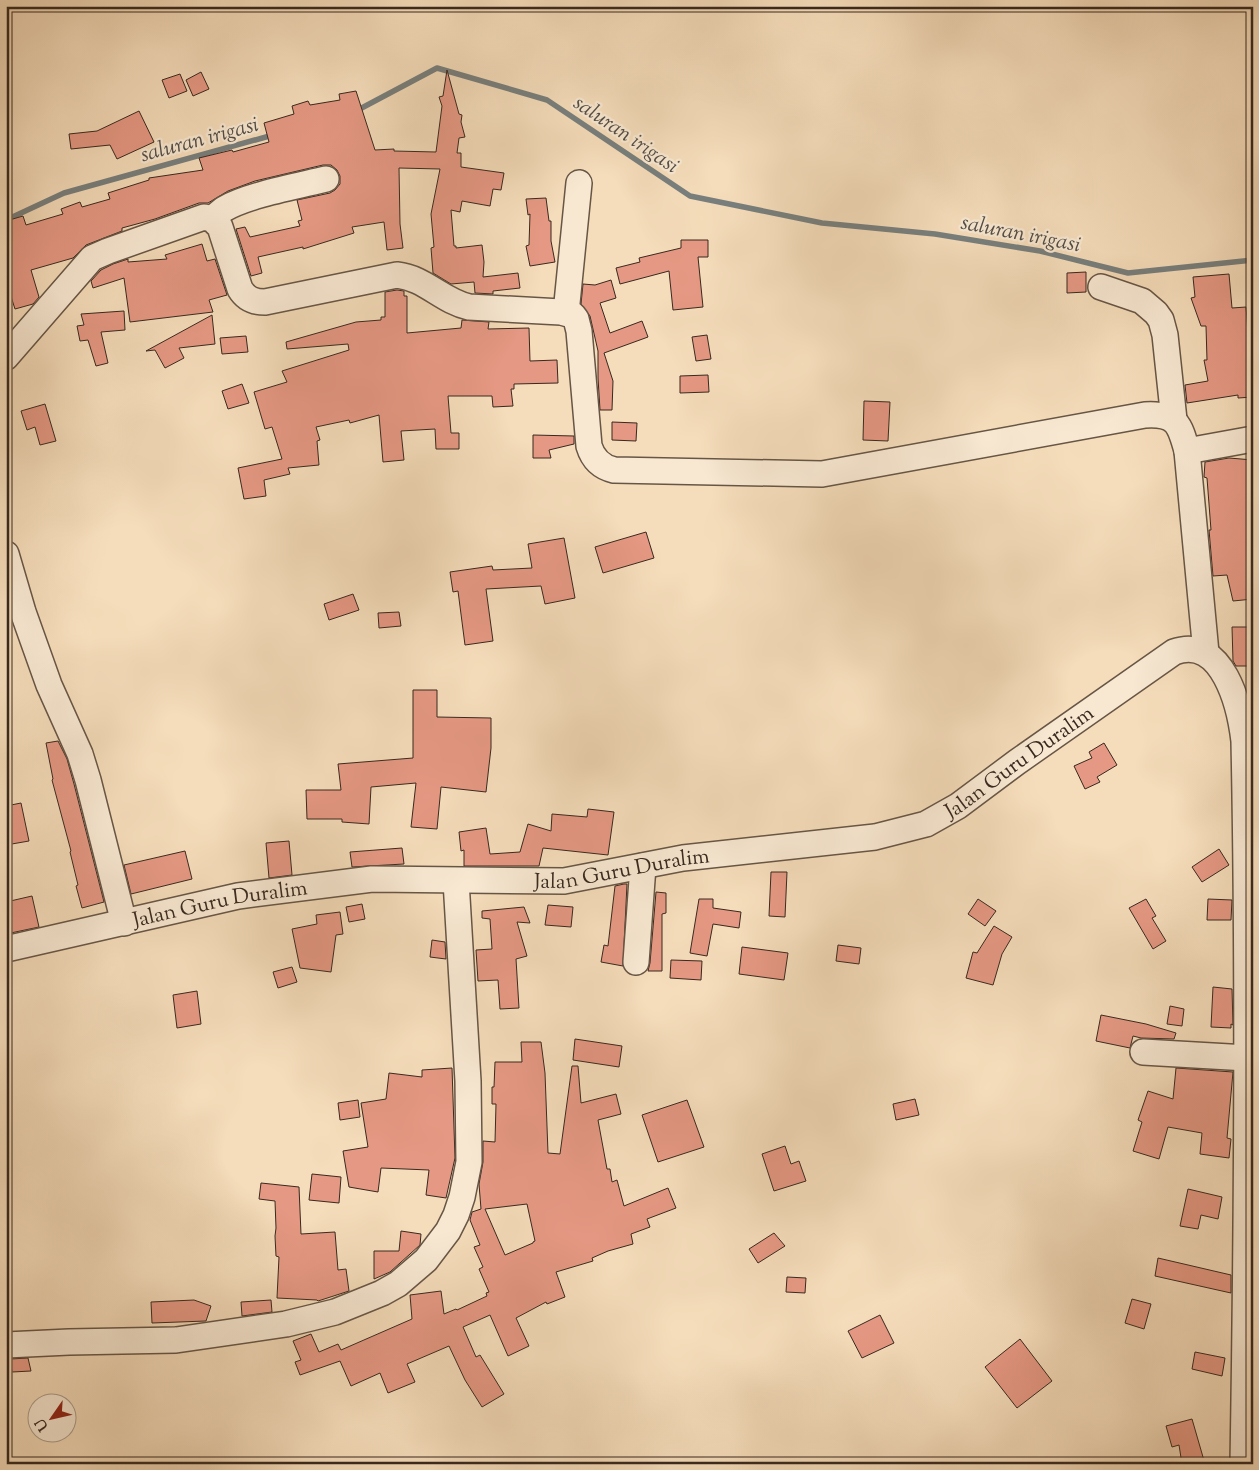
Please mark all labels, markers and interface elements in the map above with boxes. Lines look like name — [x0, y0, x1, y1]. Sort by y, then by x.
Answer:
water label: saluran irigasi — [566, 88, 685, 183]
water label: saluran irigasi — [137, 110, 263, 172]
water label: saluran irigasi — [958, 208, 1083, 262]
street label: Jalan Guru Duralim — [939, 699, 1101, 828]
street label: Jalan Guru Duralim — [533, 842, 711, 898]
street label: Jalan Guru Duralim — [129, 874, 309, 937]
north arrow — [28, 1392, 78, 1442]
text: U — [31, 1413, 54, 1434]

